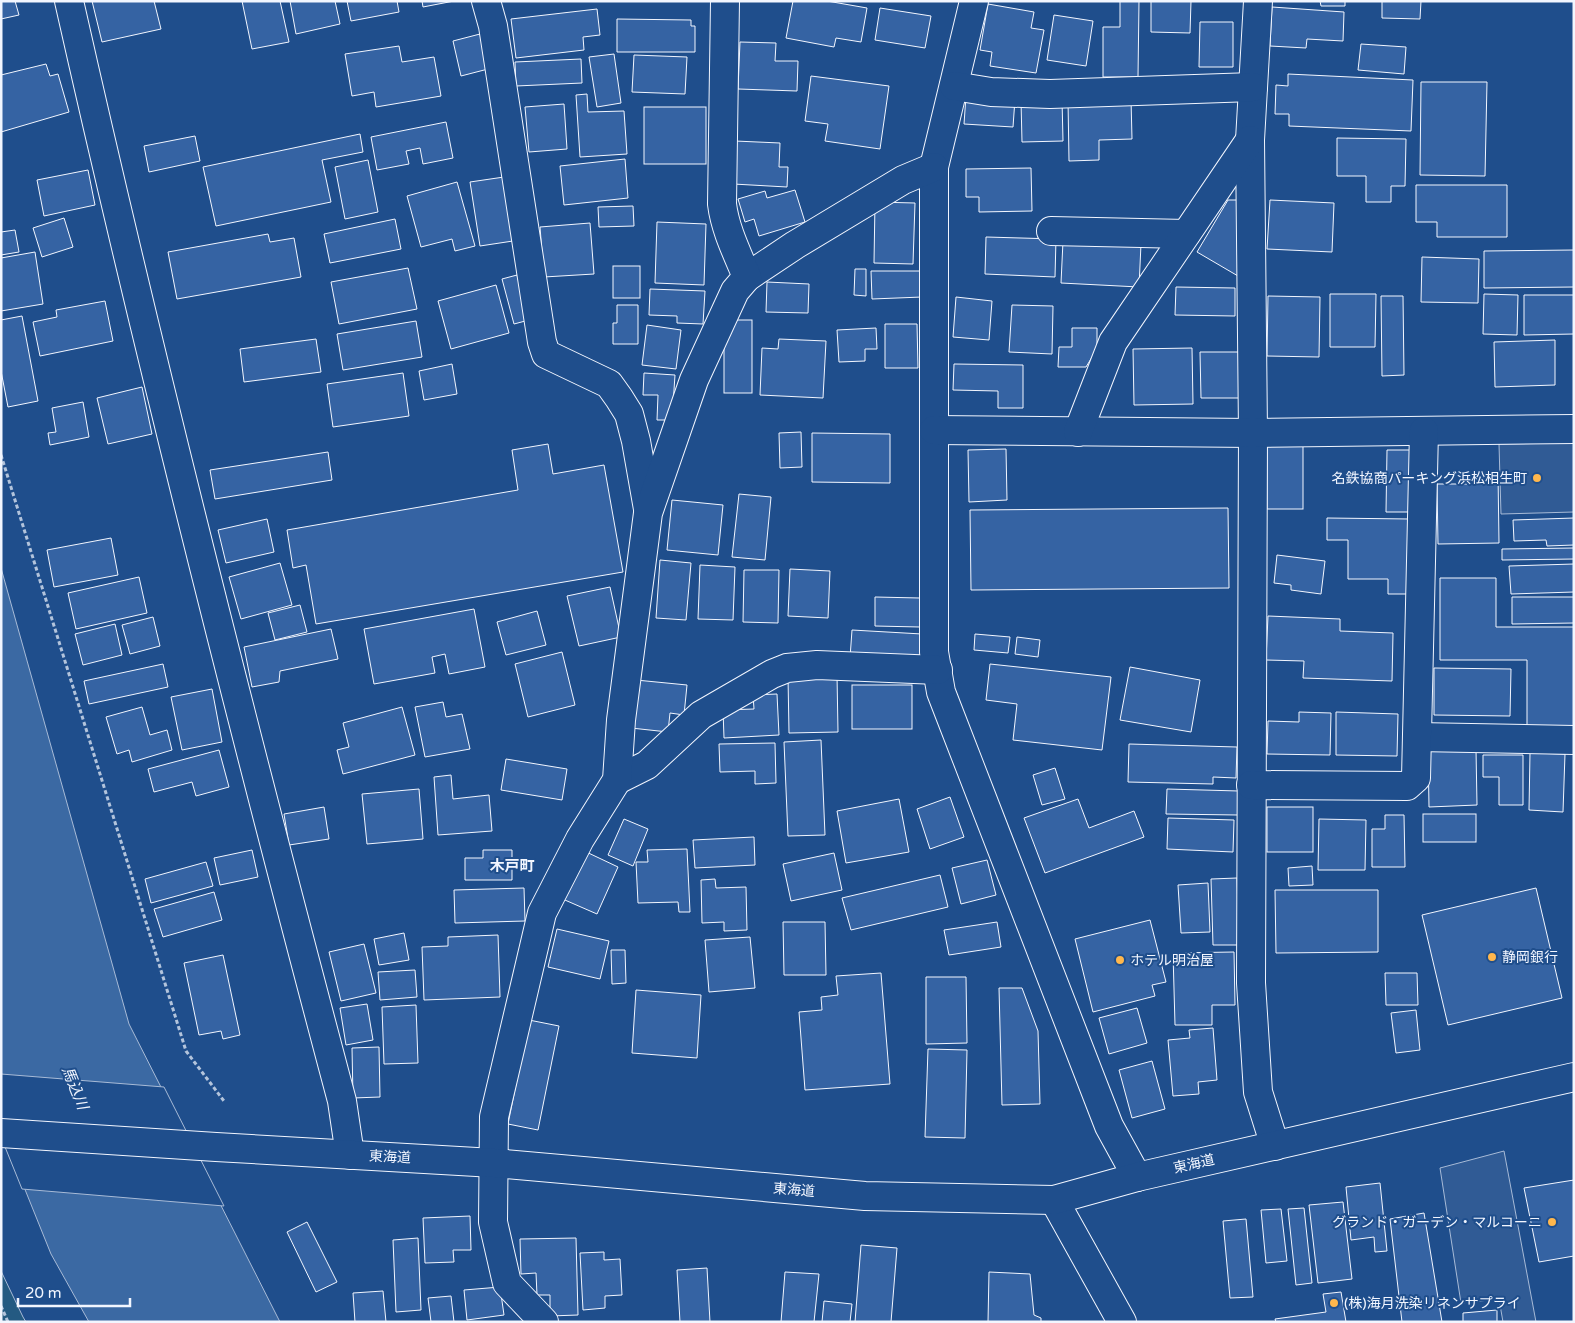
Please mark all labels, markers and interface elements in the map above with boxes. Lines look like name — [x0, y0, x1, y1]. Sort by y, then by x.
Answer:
place label: 名鉄協商パーキング浜松相生町 — [1331, 470, 1527, 487]
marker: 名鉄協商パーキング浜松相生町 — [1531, 472, 1543, 484]
district label: 木戸町 — [489, 857, 535, 875]
place label: 静岡銀行 — [1502, 949, 1558, 966]
marker: 静岡銀行 — [1486, 951, 1498, 963]
place label: ホテル明治屋 — [1130, 952, 1214, 969]
marker: ホテル明治屋 — [1114, 954, 1126, 966]
water label: 馬込川 — [58, 1064, 93, 1114]
street label: 東海道 — [369, 1147, 411, 1167]
street label: 東海道 — [1172, 1151, 1216, 1177]
street label: 東海道 — [772, 1180, 816, 1200]
place label: グランド・ガーデン・マルコーニ — [1332, 1214, 1542, 1231]
marker: グランド・ガーデン・マルコーニ — [1546, 1216, 1558, 1228]
scale bar — [18, 1276, 130, 1308]
text: 20 m — [25, 1284, 62, 1302]
place label: (株)海月洗染リネンサプライ — [1344, 1295, 1521, 1312]
marker: (株)海月洗染リネンサプライ — [1328, 1297, 1340, 1309]

